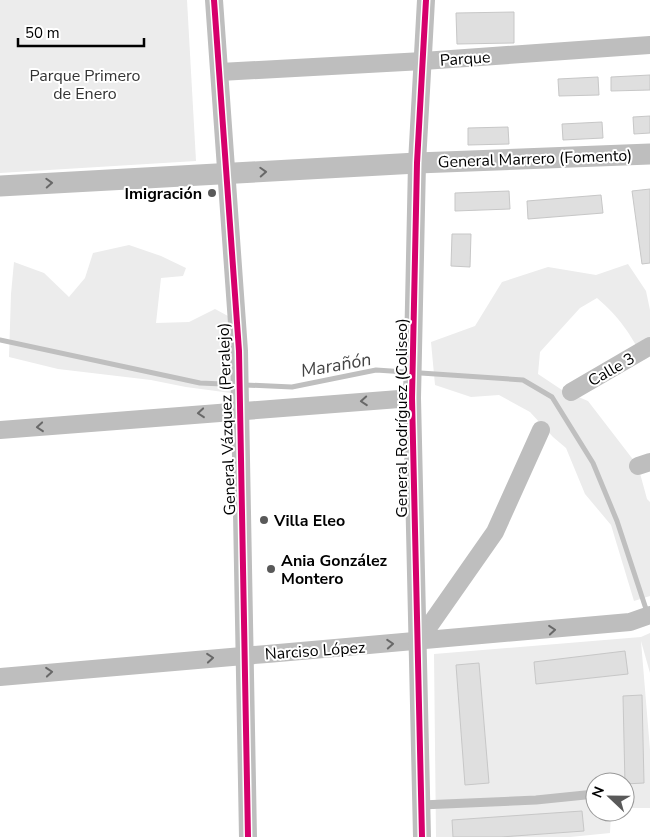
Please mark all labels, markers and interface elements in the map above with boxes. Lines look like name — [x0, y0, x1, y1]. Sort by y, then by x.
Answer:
scale bar — [18, 15, 144, 47]
text: 50 m — [25, 23, 60, 43]
street label: Parque — [439, 46, 491, 72]
park label: Parque Primero de Enero — [30, 65, 141, 105]
street label: General Marrero (Fomento) — [437, 145, 633, 173]
one-way arrow — [260, 167, 268, 178]
one-way arrow — [45, 178, 53, 189]
place label: Imigración — [125, 183, 202, 205]
marker: Imigración — [206, 187, 218, 199]
street label: General Rodríguez (Coliseo) — [391, 318, 413, 518]
street label: General Vázquez (Peralejo) — [213, 322, 241, 516]
water label: Marañón — [299, 347, 373, 383]
street label: Calle 3 — [584, 348, 639, 392]
one-way arrow — [359, 396, 367, 407]
one-way arrow — [197, 408, 205, 419]
one-way arrow — [35, 421, 43, 432]
place label: Villa Eleo — [273, 510, 345, 532]
marker: Villa Eleo — [258, 514, 270, 526]
place label: Ania González Montero — [281, 550, 388, 590]
marker: Ania González Montero — [265, 563, 277, 575]
one-way arrow — [548, 624, 556, 635]
street label: Narciso López — [264, 637, 366, 665]
one-way arrow — [386, 639, 394, 650]
one-way arrow — [207, 653, 215, 664]
one-way arrow — [45, 667, 53, 678]
north arrow — [585, 772, 635, 822]
text: N — [588, 784, 609, 801]

